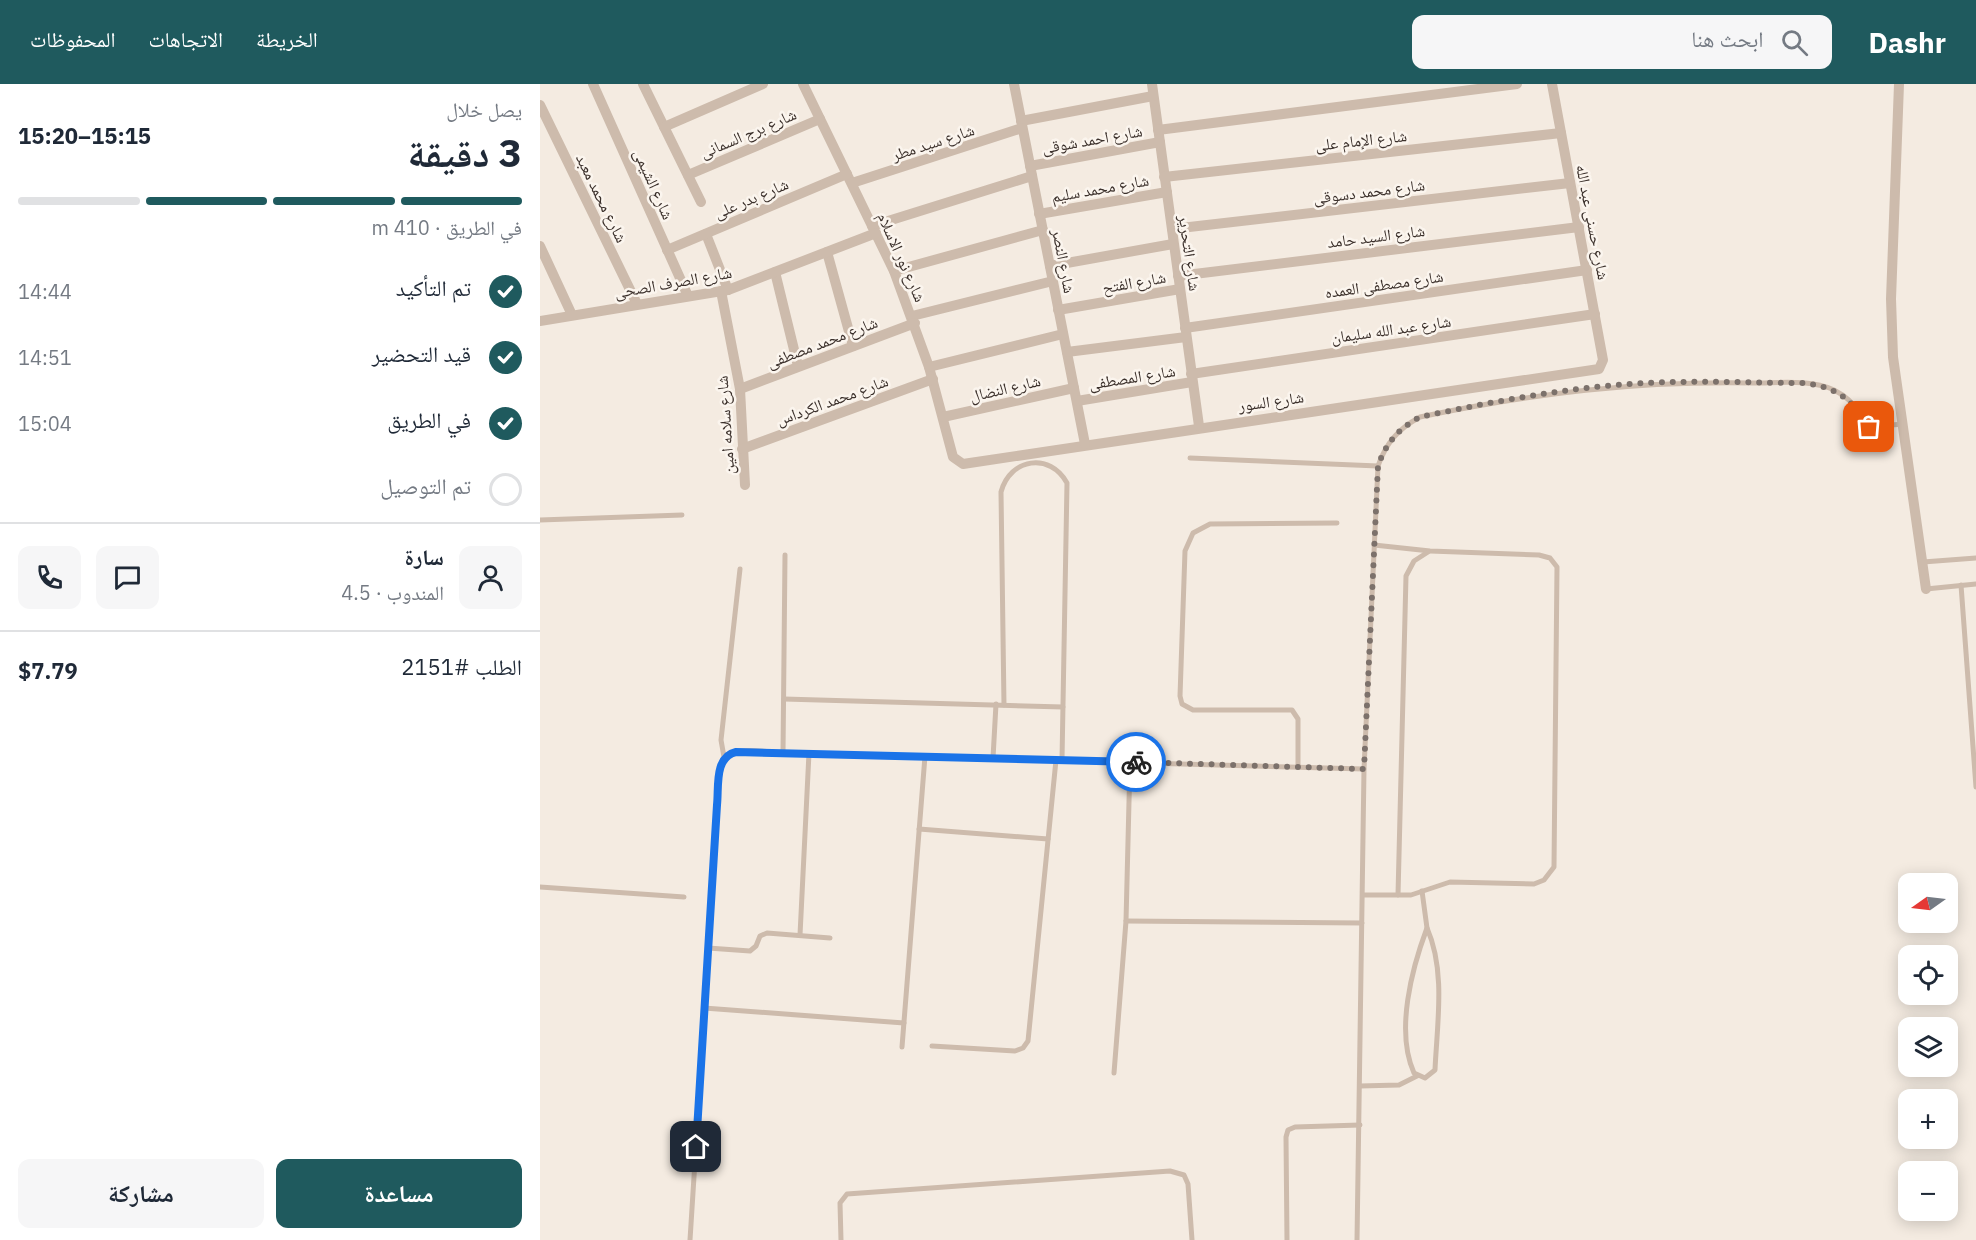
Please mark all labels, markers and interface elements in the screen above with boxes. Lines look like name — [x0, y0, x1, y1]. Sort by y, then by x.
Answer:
search box — [1412, 15, 1832, 69]
text: ابحث هنا — [1691, 24, 1763, 53]
text: Dashr — [1868, 24, 1946, 61]
text: المحفوظات — [30, 25, 115, 53]
text: الاتجاهات — [148, 25, 223, 53]
text: الخريطة — [256, 25, 318, 53]
icon: search — [1778, 26, 1811, 59]
text: يصل خلال — [446, 96, 522, 123]
street label: شارع برج السمانى — [697, 104, 800, 163]
street label: شارع سيد مطر — [888, 119, 977, 166]
street label: شارع احمد شوقى — [1040, 120, 1144, 159]
text: 15:15–15:20 — [18, 121, 151, 150]
street label: شارع الإمام على — [1314, 125, 1408, 156]
text: 3 دقيقة — [407, 127, 522, 178]
street label: شارع الشيمى — [629, 146, 678, 223]
street label: شارع محمد معبد — [571, 150, 632, 246]
street label: شارع حسنى عبد الله — [1571, 163, 1614, 281]
street label: شارع محمد سليم — [1050, 170, 1151, 207]
street label: شارع بدر على — [711, 173, 792, 224]
street label: شارع محمد دسوقى — [1312, 174, 1426, 209]
street label: شارع نور الاسلام — [872, 209, 931, 305]
street label: شارع التحرير — [1174, 213, 1205, 292]
text: في الطريق · 410 m — [372, 214, 522, 241]
street label: شارع السيد حامد — [1326, 220, 1426, 253]
street label: شارع النصر — [1047, 226, 1080, 295]
street label: شارع الصرف الصحى — [613, 262, 733, 303]
street label: شارع مصطفى العمده — [1323, 266, 1445, 303]
street label: شارع الفتح — [1101, 267, 1167, 298]
text: تم التأكيد — [396, 273, 471, 302]
icon: check — [489, 275, 522, 308]
text: 14:44 — [18, 278, 72, 305]
street label: شارع عبد الله سليمان — [1330, 311, 1452, 348]
street label: شارع محمد مصطفى — [764, 312, 881, 373]
text: قيد التحضير — [372, 339, 471, 368]
icon: check — [489, 341, 522, 374]
text: 14:51 — [18, 344, 72, 371]
street label: شارع المصطفى — [1087, 360, 1177, 395]
street label: شارع محمد الكرداس — [773, 370, 891, 430]
street label: شارع النضال — [968, 370, 1043, 407]
street label: شارع سلامه امين — [712, 375, 739, 475]
street label: شارع السور — [1236, 387, 1305, 417]
pin — [1843, 401, 1894, 452]
text: في الطريق — [387, 405, 471, 434]
icon: check — [489, 407, 522, 440]
text: 15:04 — [18, 410, 72, 437]
icon: bag — [1852, 410, 1885, 443]
text: تم التوصيل — [380, 471, 471, 500]
text: سارة — [405, 542, 444, 571]
button: phone — [18, 546, 81, 609]
button: chat — [96, 546, 159, 609]
button: person — [459, 546, 522, 609]
text: المندوب · 4.5 — [341, 579, 444, 606]
text: الطلب #2151 — [401, 652, 522, 681]
text: $7.79 — [18, 656, 78, 685]
courier — [1106, 732, 1166, 792]
icon: bike — [1120, 746, 1153, 779]
north arrow — [1898, 873, 1958, 933]
map controls — [1898, 873, 1958, 1221]
button: locate — [1898, 945, 1958, 1005]
button: layers — [1898, 1017, 1958, 1077]
button: + — [1898, 1089, 1958, 1149]
pin — [670, 1121, 721, 1172]
icon: home — [679, 1130, 712, 1163]
button: مشاركة — [18, 1159, 264, 1228]
button: مساعدة — [276, 1159, 522, 1228]
button: − — [1898, 1161, 1958, 1221]

